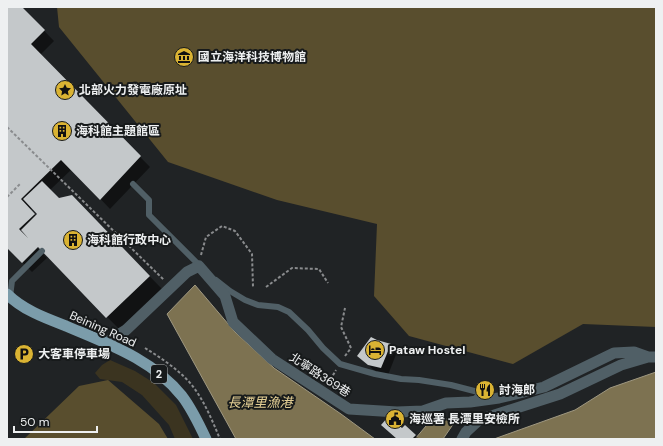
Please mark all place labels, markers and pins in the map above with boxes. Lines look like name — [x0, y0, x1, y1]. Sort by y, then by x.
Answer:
museum icon: 國立海洋科技博物館 — [173, 46, 195, 68]
place label: 國立海洋科技博物館 — [198, 49, 306, 65]
place icon: 北部火力發電廠原址 — [54, 79, 76, 101]
place label: 北部火力發電廠原址 — [79, 82, 187, 98]
building icon: 海科館主題館區 — [51, 120, 73, 142]
place label: 海科館主題館區 — [76, 123, 160, 139]
building icon: 海科館行政中心 — [62, 229, 84, 251]
place label: 海科館行政中心 — [87, 232, 171, 248]
hotel icon: Pataw Hostel — [364, 339, 386, 361]
place label: Pataw Hostel — [389, 342, 465, 358]
parking icon: 大客車停車場 — [13, 343, 35, 365]
place label: 大客車停車場 — [38, 346, 110, 362]
restaurant icon: 討海郎 — [474, 379, 496, 401]
place label: 討海郎 — [499, 382, 535, 398]
public building icon: 海巡署 長潭里安檢所 — [384, 408, 406, 430]
place label: 海巡署 長潭里安檢所 — [409, 411, 520, 427]

